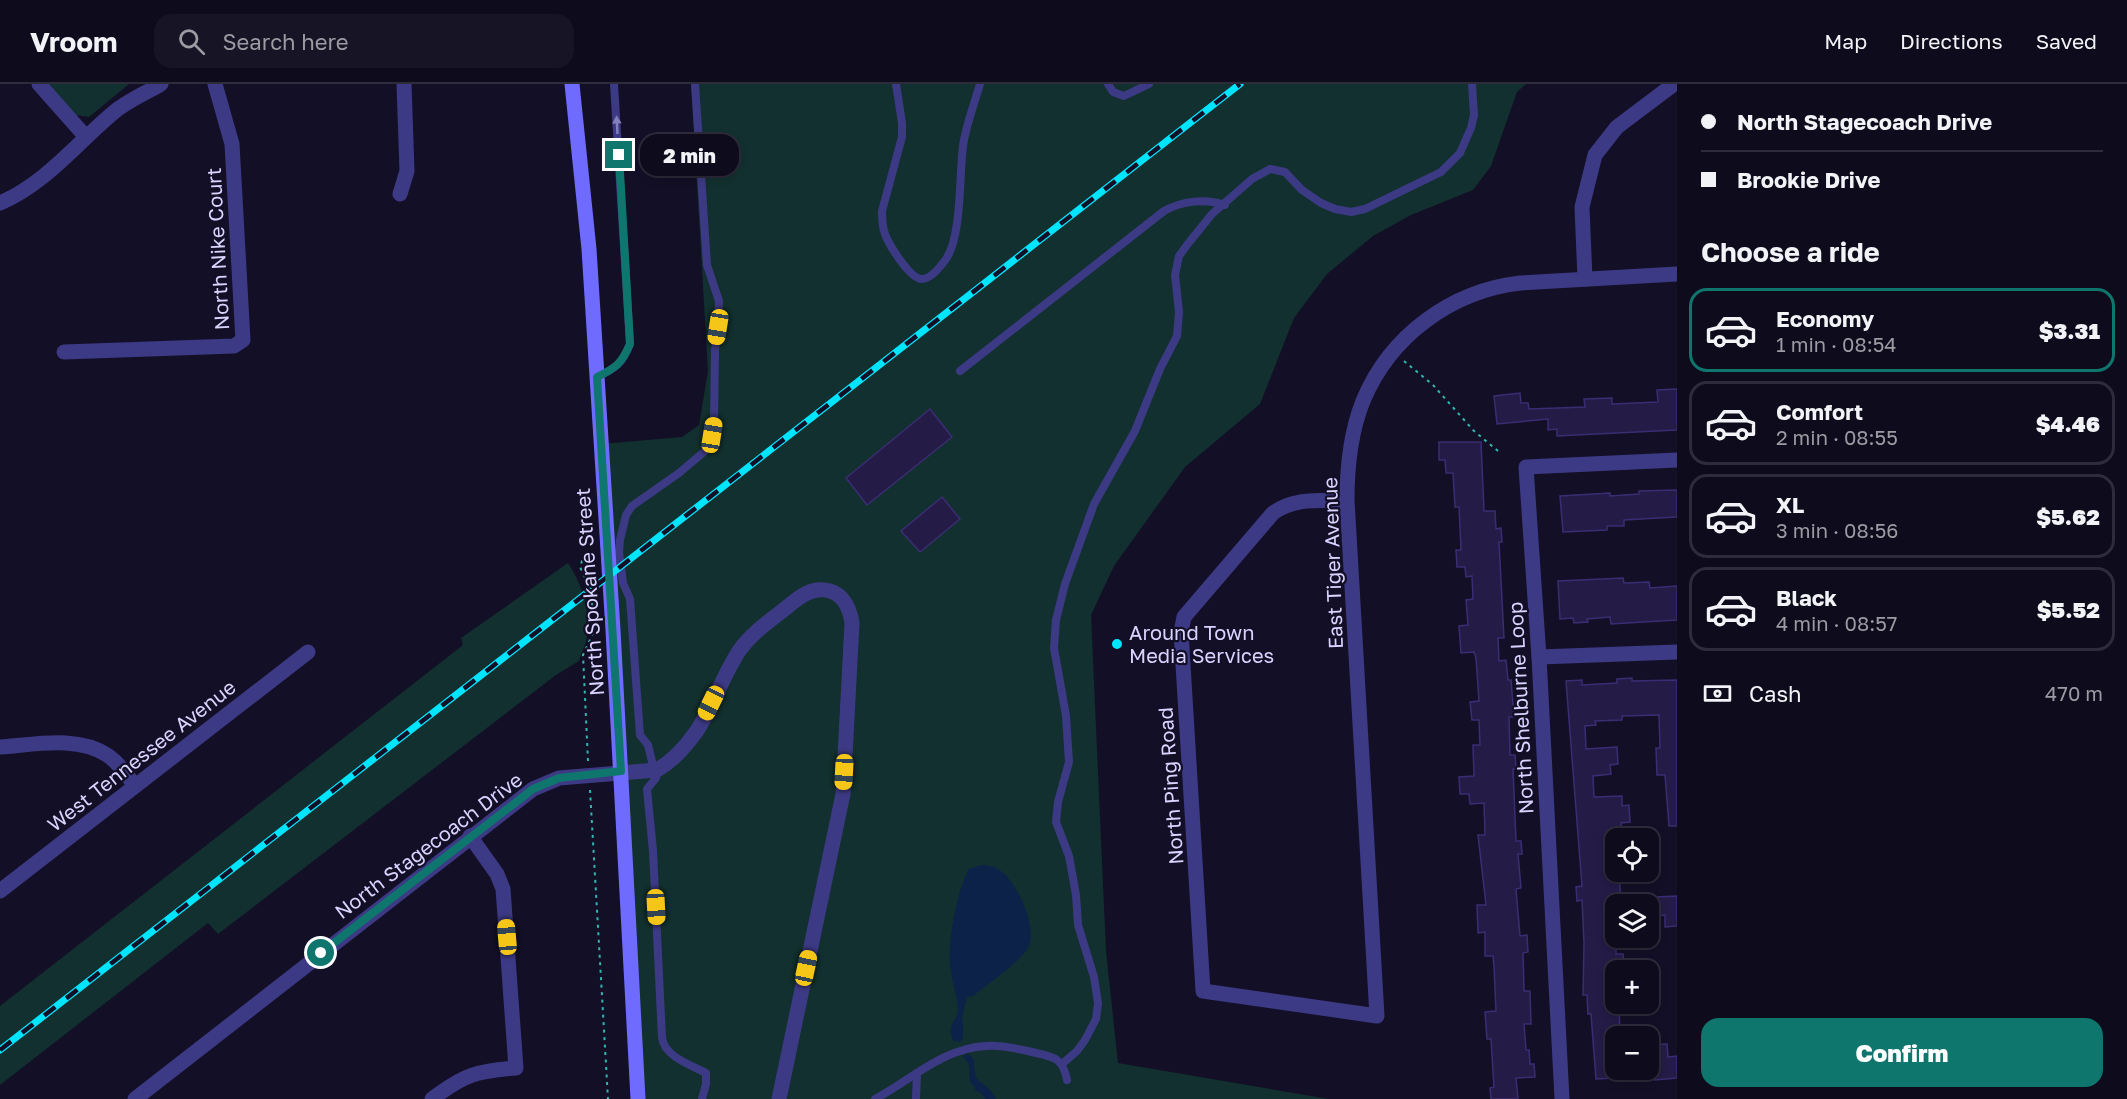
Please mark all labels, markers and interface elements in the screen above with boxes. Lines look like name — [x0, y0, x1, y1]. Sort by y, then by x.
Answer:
search box — [154, 14, 574, 68]
text: Vroom — [30, 25, 118, 58]
icon: search — [175, 25, 208, 58]
text: Search here — [223, 28, 349, 55]
text: Map — [1824, 28, 1867, 54]
text: Directions — [1900, 28, 2003, 54]
text: Saved — [2036, 28, 2097, 54]
text: North Stagecoach Drive — [1737, 108, 1992, 135]
one-way arrow — [612, 115, 622, 134]
callout: 2 min — [640, 134, 739, 176]
route end — [605, 141, 632, 168]
text: 2 min — [663, 143, 716, 167]
text: Brookie Drive — [1737, 166, 1881, 193]
street label: North Nike Court — [201, 167, 233, 331]
text: Choose a ride — [1701, 236, 1880, 268]
icon: car — [1704, 303, 1758, 357]
text: Economy — [1776, 305, 1874, 332]
car — [706, 308, 730, 346]
text: $3.31 — [2039, 317, 2100, 344]
text: 1 min · 08:54 — [1776, 332, 1896, 356]
icon: car — [1704, 396, 1758, 450]
text: Comfort — [1776, 398, 1863, 425]
text: $4.46 — [2036, 410, 2100, 437]
car — [700, 416, 724, 454]
text: 2 min · 08:55 — [1776, 425, 1898, 449]
street label: East Tiger Avenue — [1317, 477, 1347, 649]
street label: North Spokane Street — [570, 487, 608, 697]
icon: car — [1704, 489, 1758, 543]
text: XL — [1776, 491, 1804, 518]
text: $5.62 — [2036, 503, 2100, 530]
text: 3 min · 08:56 — [1776, 518, 1898, 542]
icon: car — [1704, 582, 1758, 636]
text: Black — [1776, 584, 1837, 611]
text: $5.52 — [2037, 596, 2100, 623]
street label: North Shelburne Loop — [1502, 601, 1538, 815]
text: 4 min · 08:57 — [1776, 611, 1897, 635]
place label: Around Town Media Services — [1129, 620, 1274, 667]
marker: Around Town Media Services — [1110, 637, 1124, 651]
street label: West Tennessee Avenue — [42, 674, 240, 836]
icon: cash — [1701, 677, 1734, 710]
text: Cash — [1749, 680, 1802, 707]
text: 470 m — [2045, 681, 2103, 705]
car — [695, 683, 727, 723]
street label: North Ping Road — [1153, 706, 1187, 866]
car — [834, 754, 854, 790]
street label: North Stagecoach Drive — [330, 767, 526, 923]
map controls — [1605, 828, 1659, 1080]
button: locate — [1605, 828, 1659, 882]
car — [646, 889, 666, 925]
button: layers — [1605, 894, 1659, 948]
car — [496, 918, 518, 956]
route start — [307, 939, 334, 966]
car — [793, 949, 819, 987]
button: + — [1605, 960, 1659, 1014]
button: Confirm — [1701, 1018, 2103, 1087]
button: − — [1605, 1026, 1659, 1080]

